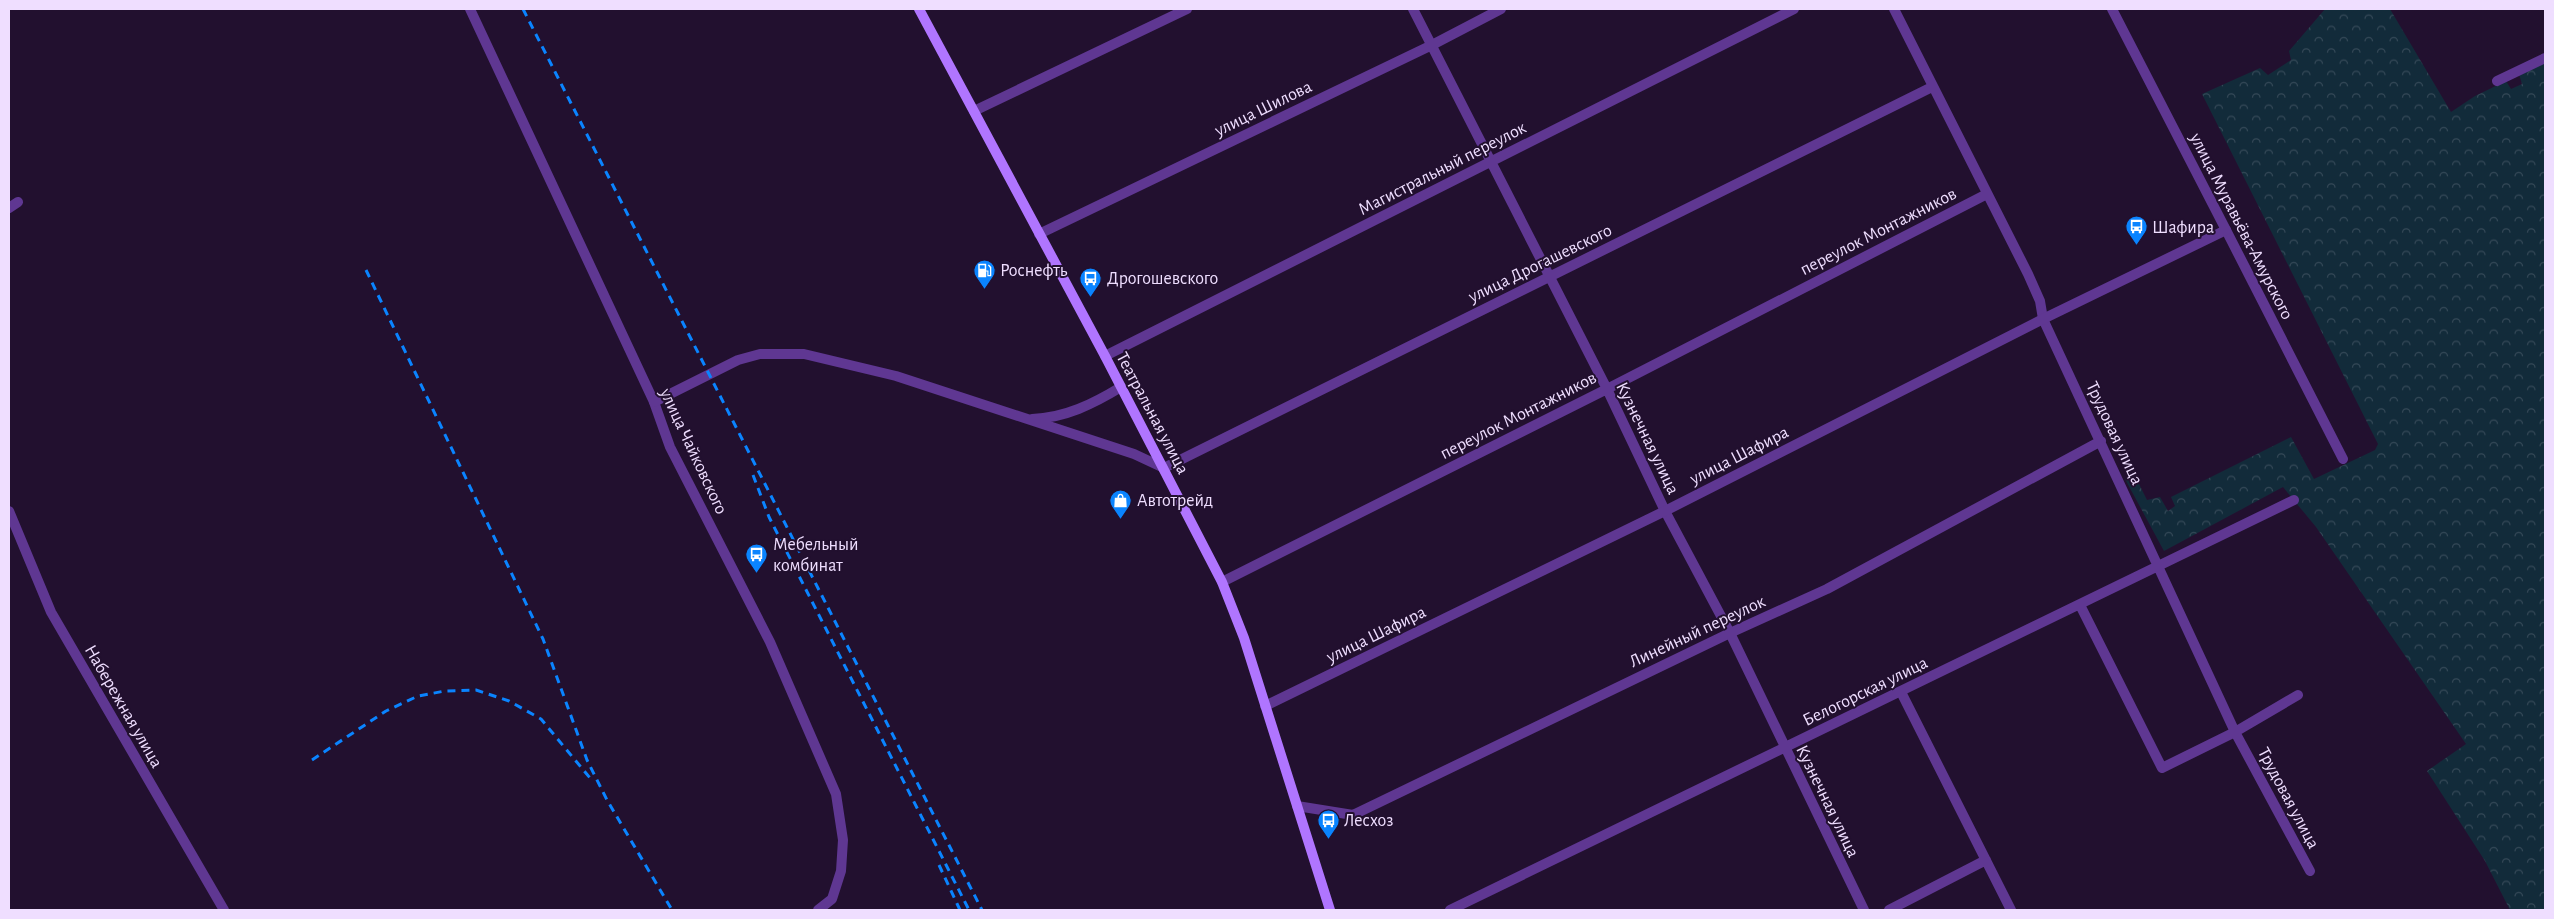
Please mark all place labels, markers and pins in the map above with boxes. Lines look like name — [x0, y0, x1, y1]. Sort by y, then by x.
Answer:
bus stop icon: Шафира — [2124, 215, 2148, 246]
place label: Шафира — [2152, 219, 2214, 237]
fuel station icon: Роснефть — [972, 258, 996, 289]
place label: Роснефть — [1000, 262, 1068, 280]
bus stop icon: Дрогошевского — [1079, 266, 1103, 297]
place label: Дрогошевского — [1107, 270, 1218, 288]
shop icon: Автотрейд — [1109, 488, 1133, 519]
place label: Автотрейд — [1137, 492, 1213, 510]
place label: Мебельный комбинат — [773, 535, 859, 575]
bus stop icon: Мебельный комбинат — [745, 542, 769, 573]
bus stop icon: Лесхоз — [1316, 808, 1340, 839]
place label: Лесхоз — [1344, 812, 1393, 830]

